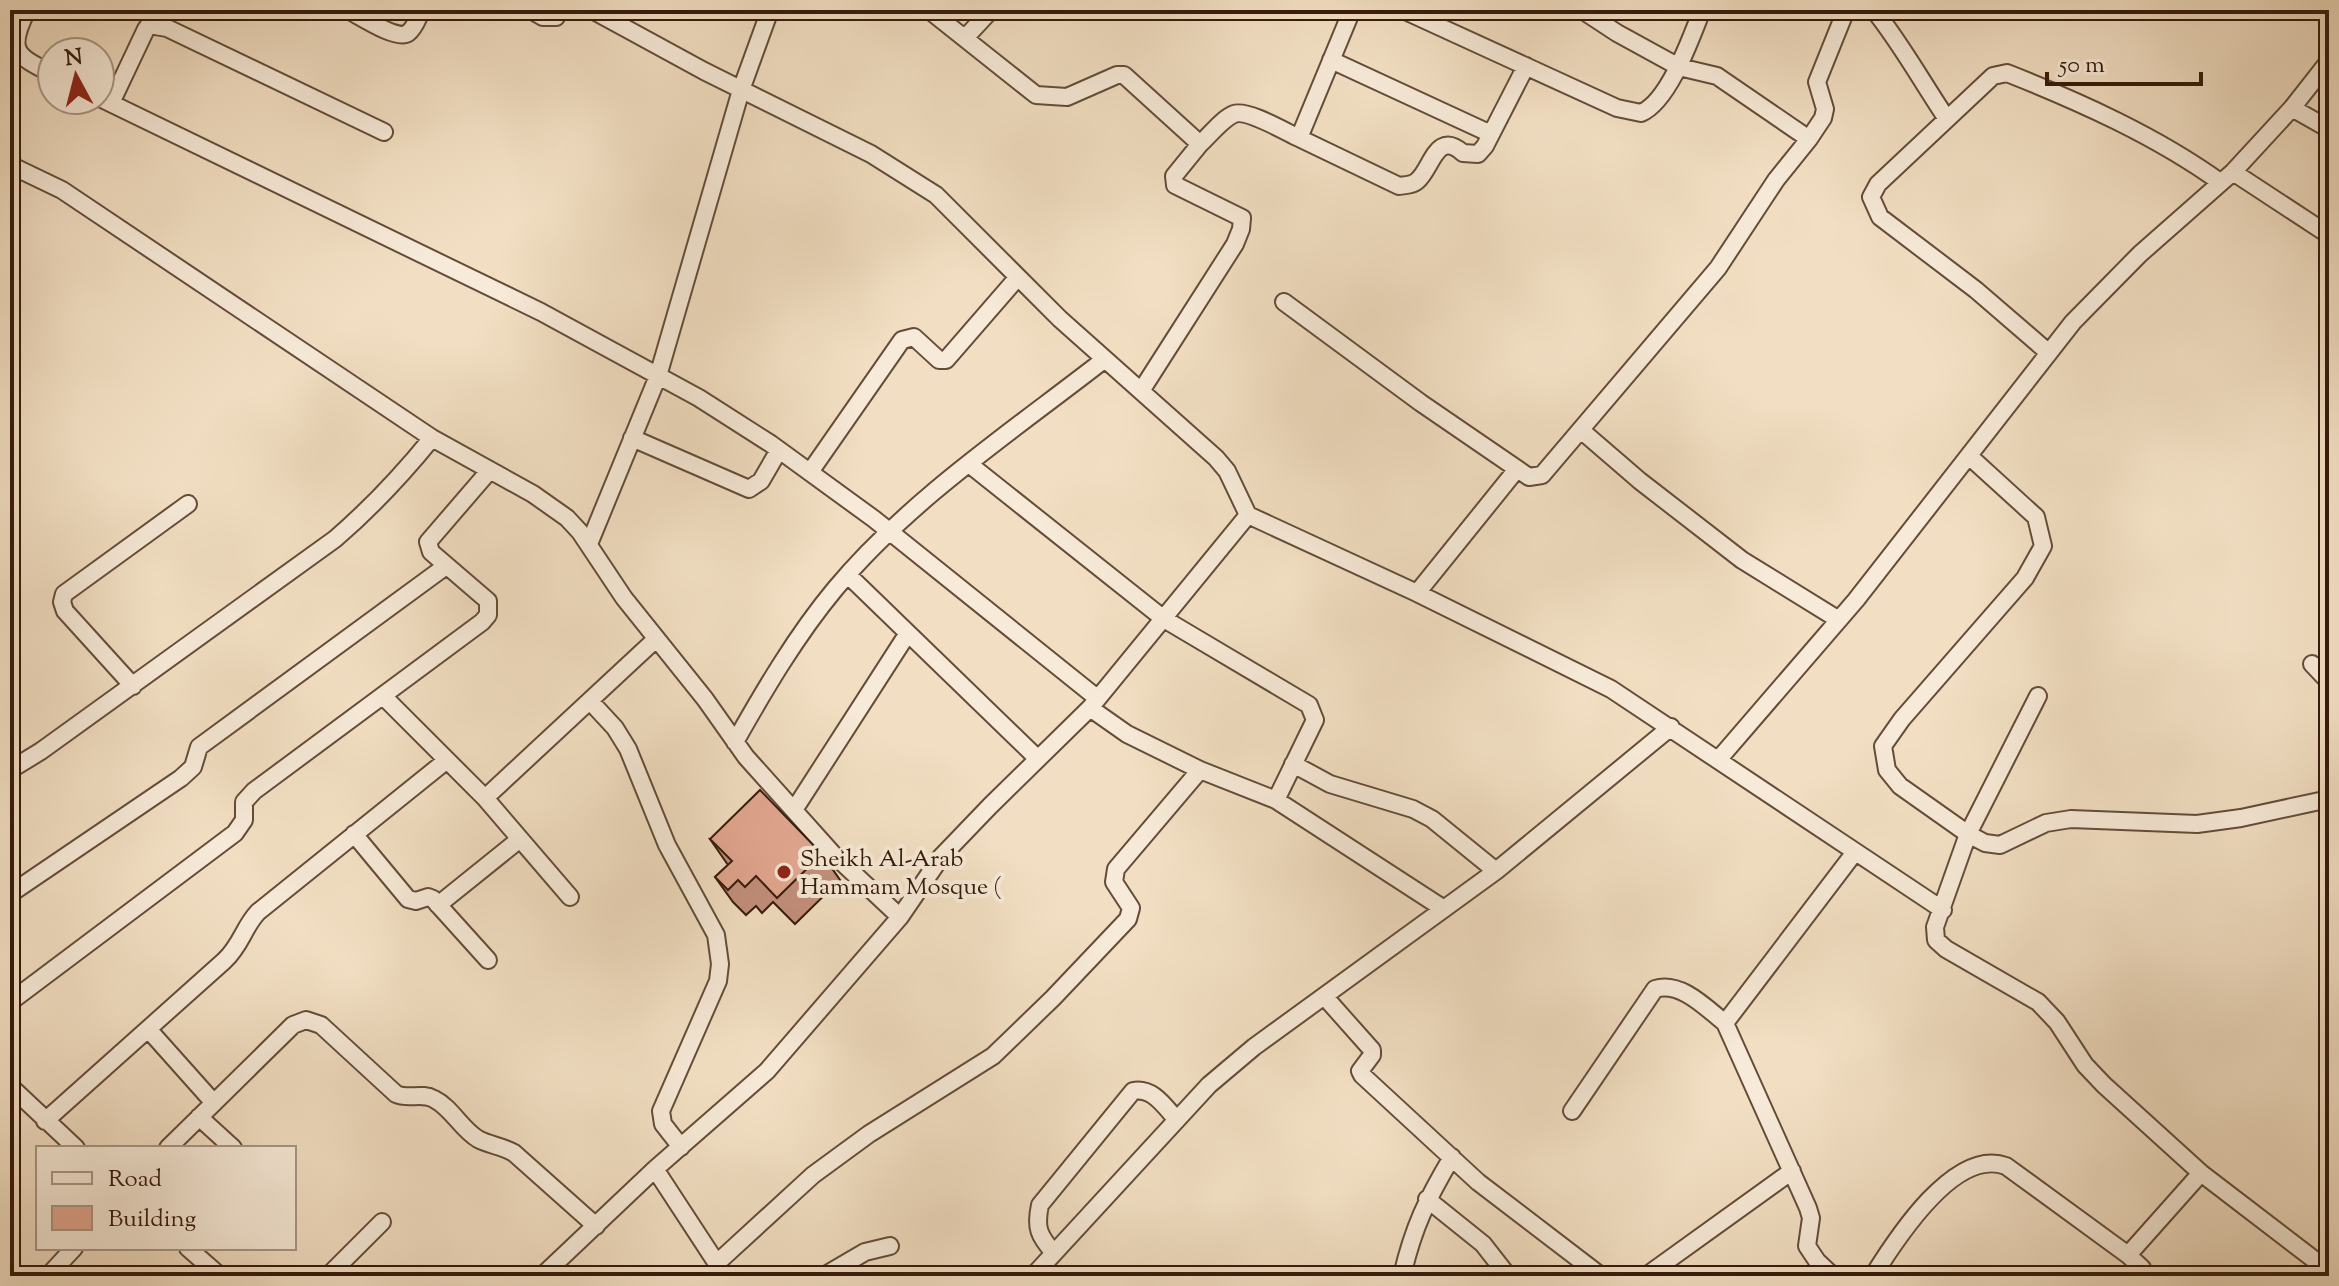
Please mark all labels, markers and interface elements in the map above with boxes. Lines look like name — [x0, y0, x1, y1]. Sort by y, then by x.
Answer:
north arrow — [36, 36, 116, 116]
scale bar — [2047, 36, 2201, 86]
text: N — [63, 42, 85, 76]
text: 50 m — [2057, 49, 2105, 83]
place label: Sheikh Al-Arab Hammam Mosque ( — [800, 843, 1001, 905]
marker: Sheikh Al-Arab Hammam Mosque ( — [775, 863, 793, 881]
legend — [36, 1146, 296, 1250]
text: Road — [108, 1163, 162, 1197]
text: Building — [108, 1203, 197, 1237]

